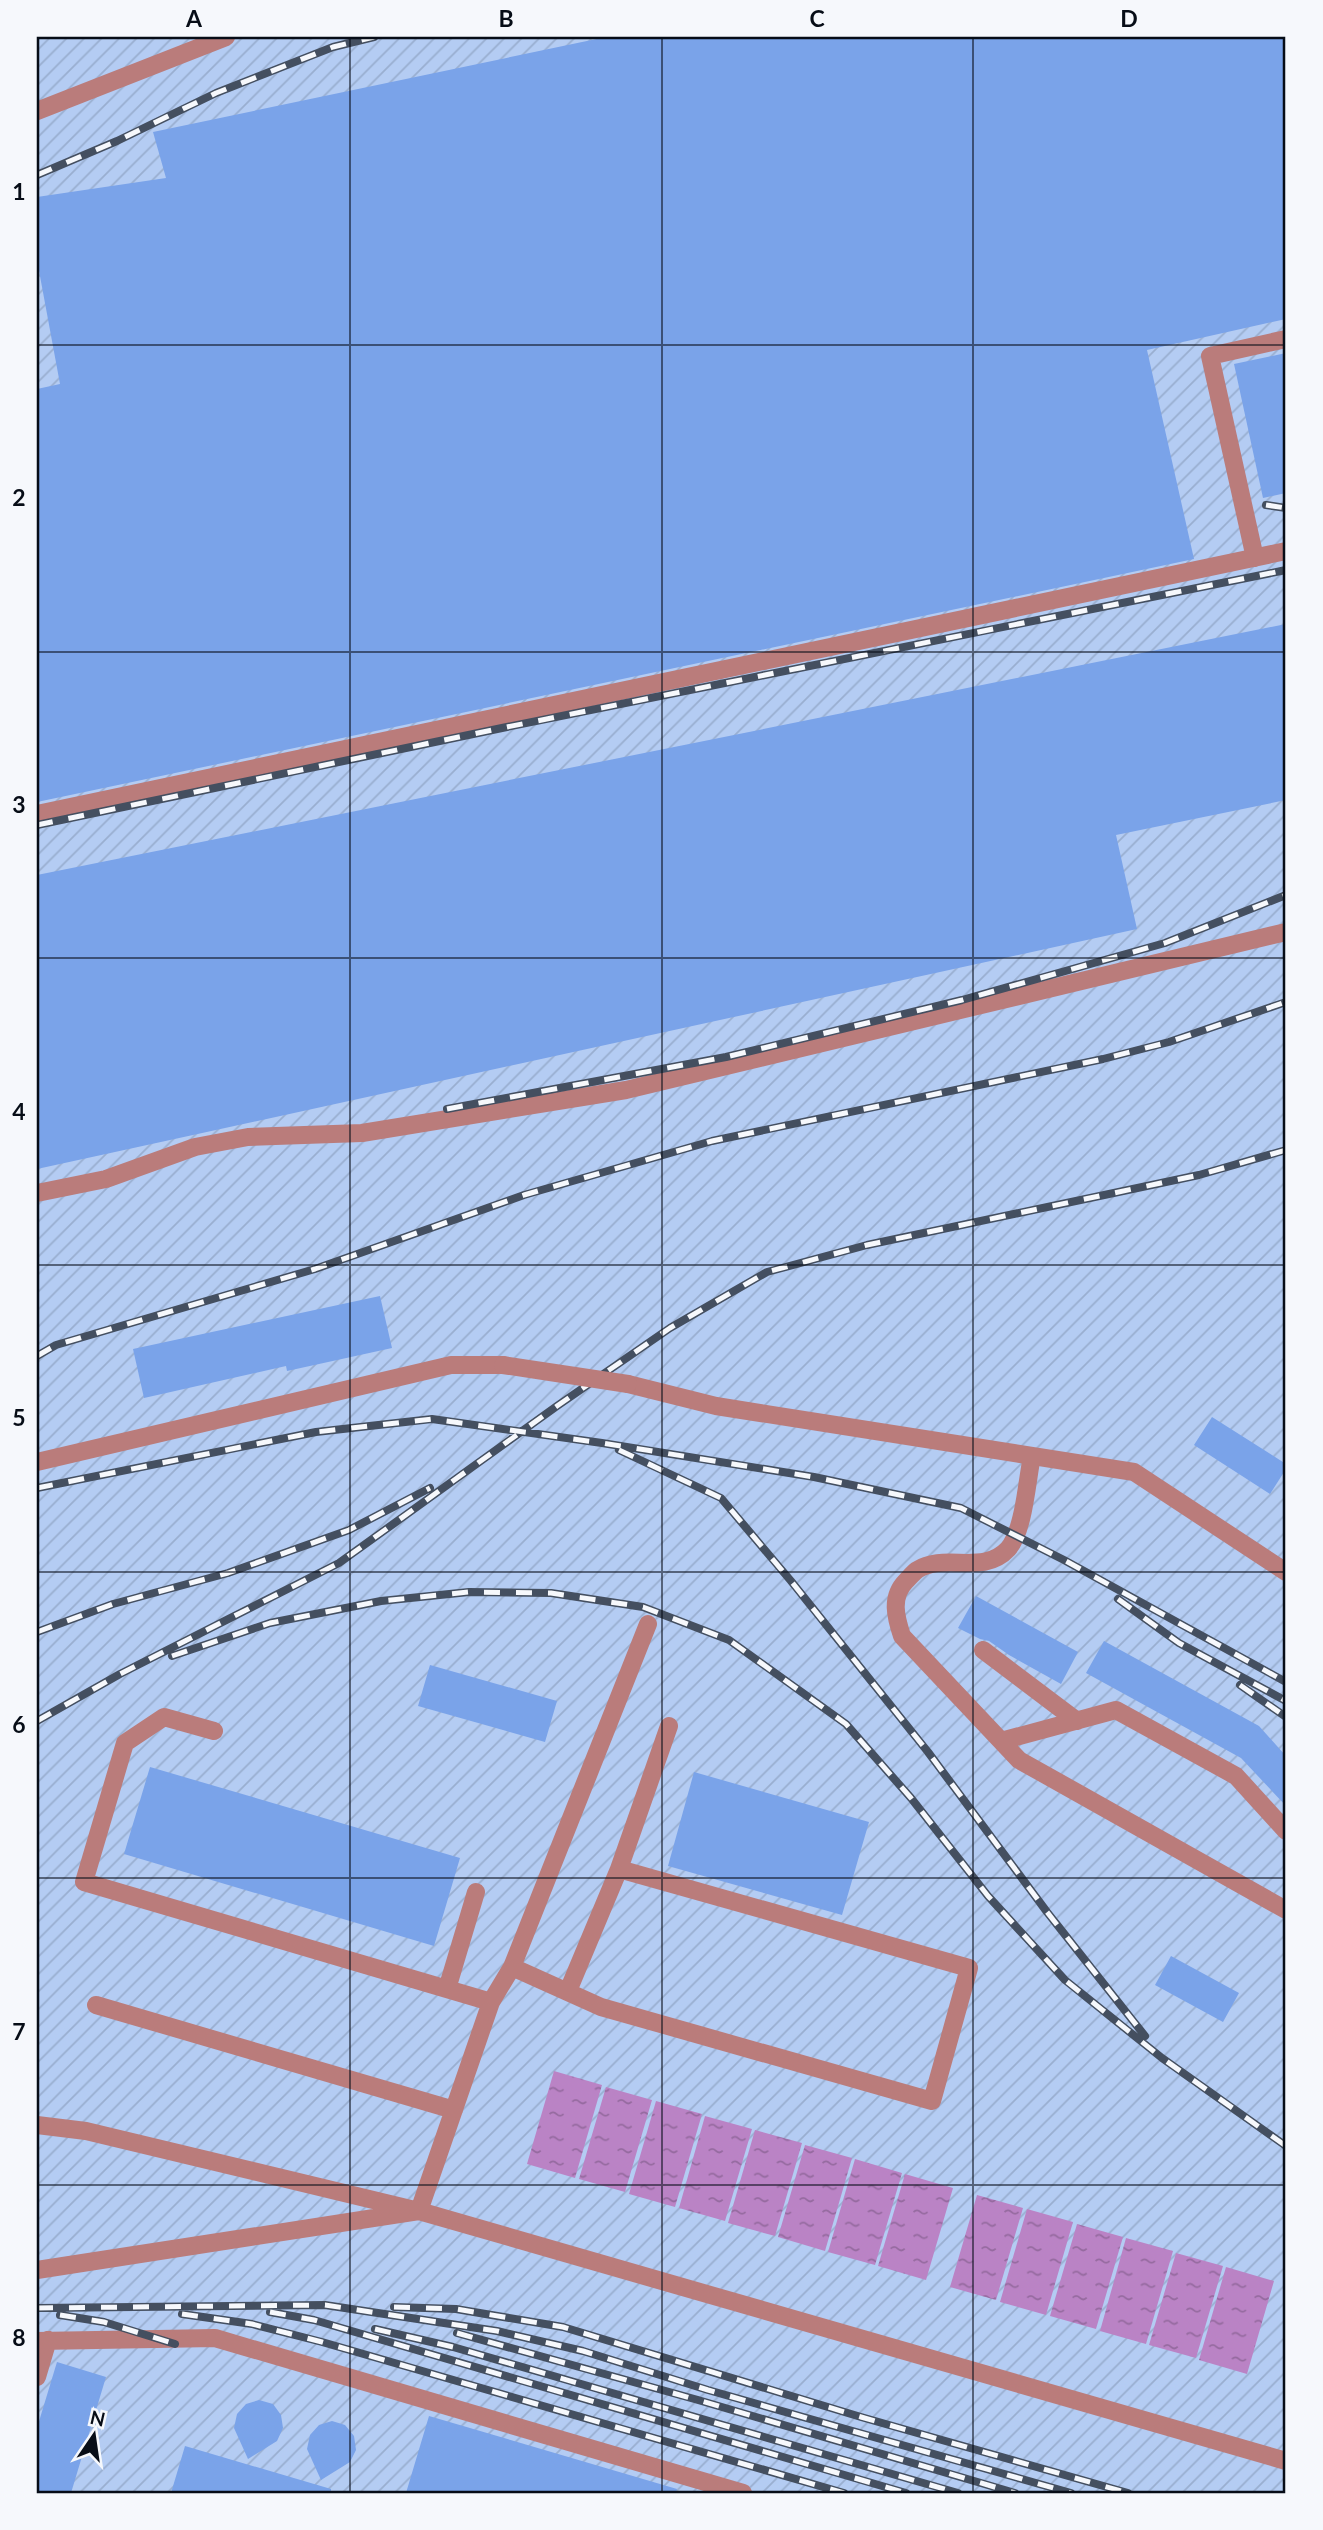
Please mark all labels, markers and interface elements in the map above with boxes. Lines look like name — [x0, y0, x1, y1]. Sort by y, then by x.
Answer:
text: A — [185, 4, 203, 32]
text: B — [498, 4, 514, 32]
text: C — [809, 4, 825, 32]
text: D — [1120, 4, 1138, 32]
text: 1 — [12, 177, 26, 205]
text: 2 — [12, 483, 26, 511]
text: 3 — [12, 790, 26, 818]
text: 4 — [12, 1097, 26, 1125]
text: 5 — [12, 1403, 26, 1431]
text: 6 — [12, 1710, 26, 1738]
text: 7 — [12, 2017, 26, 2045]
text: 8 — [12, 2323, 26, 2351]
north arrow — [60, 2400, 130, 2470]
text: N — [88, 2405, 108, 2431]

